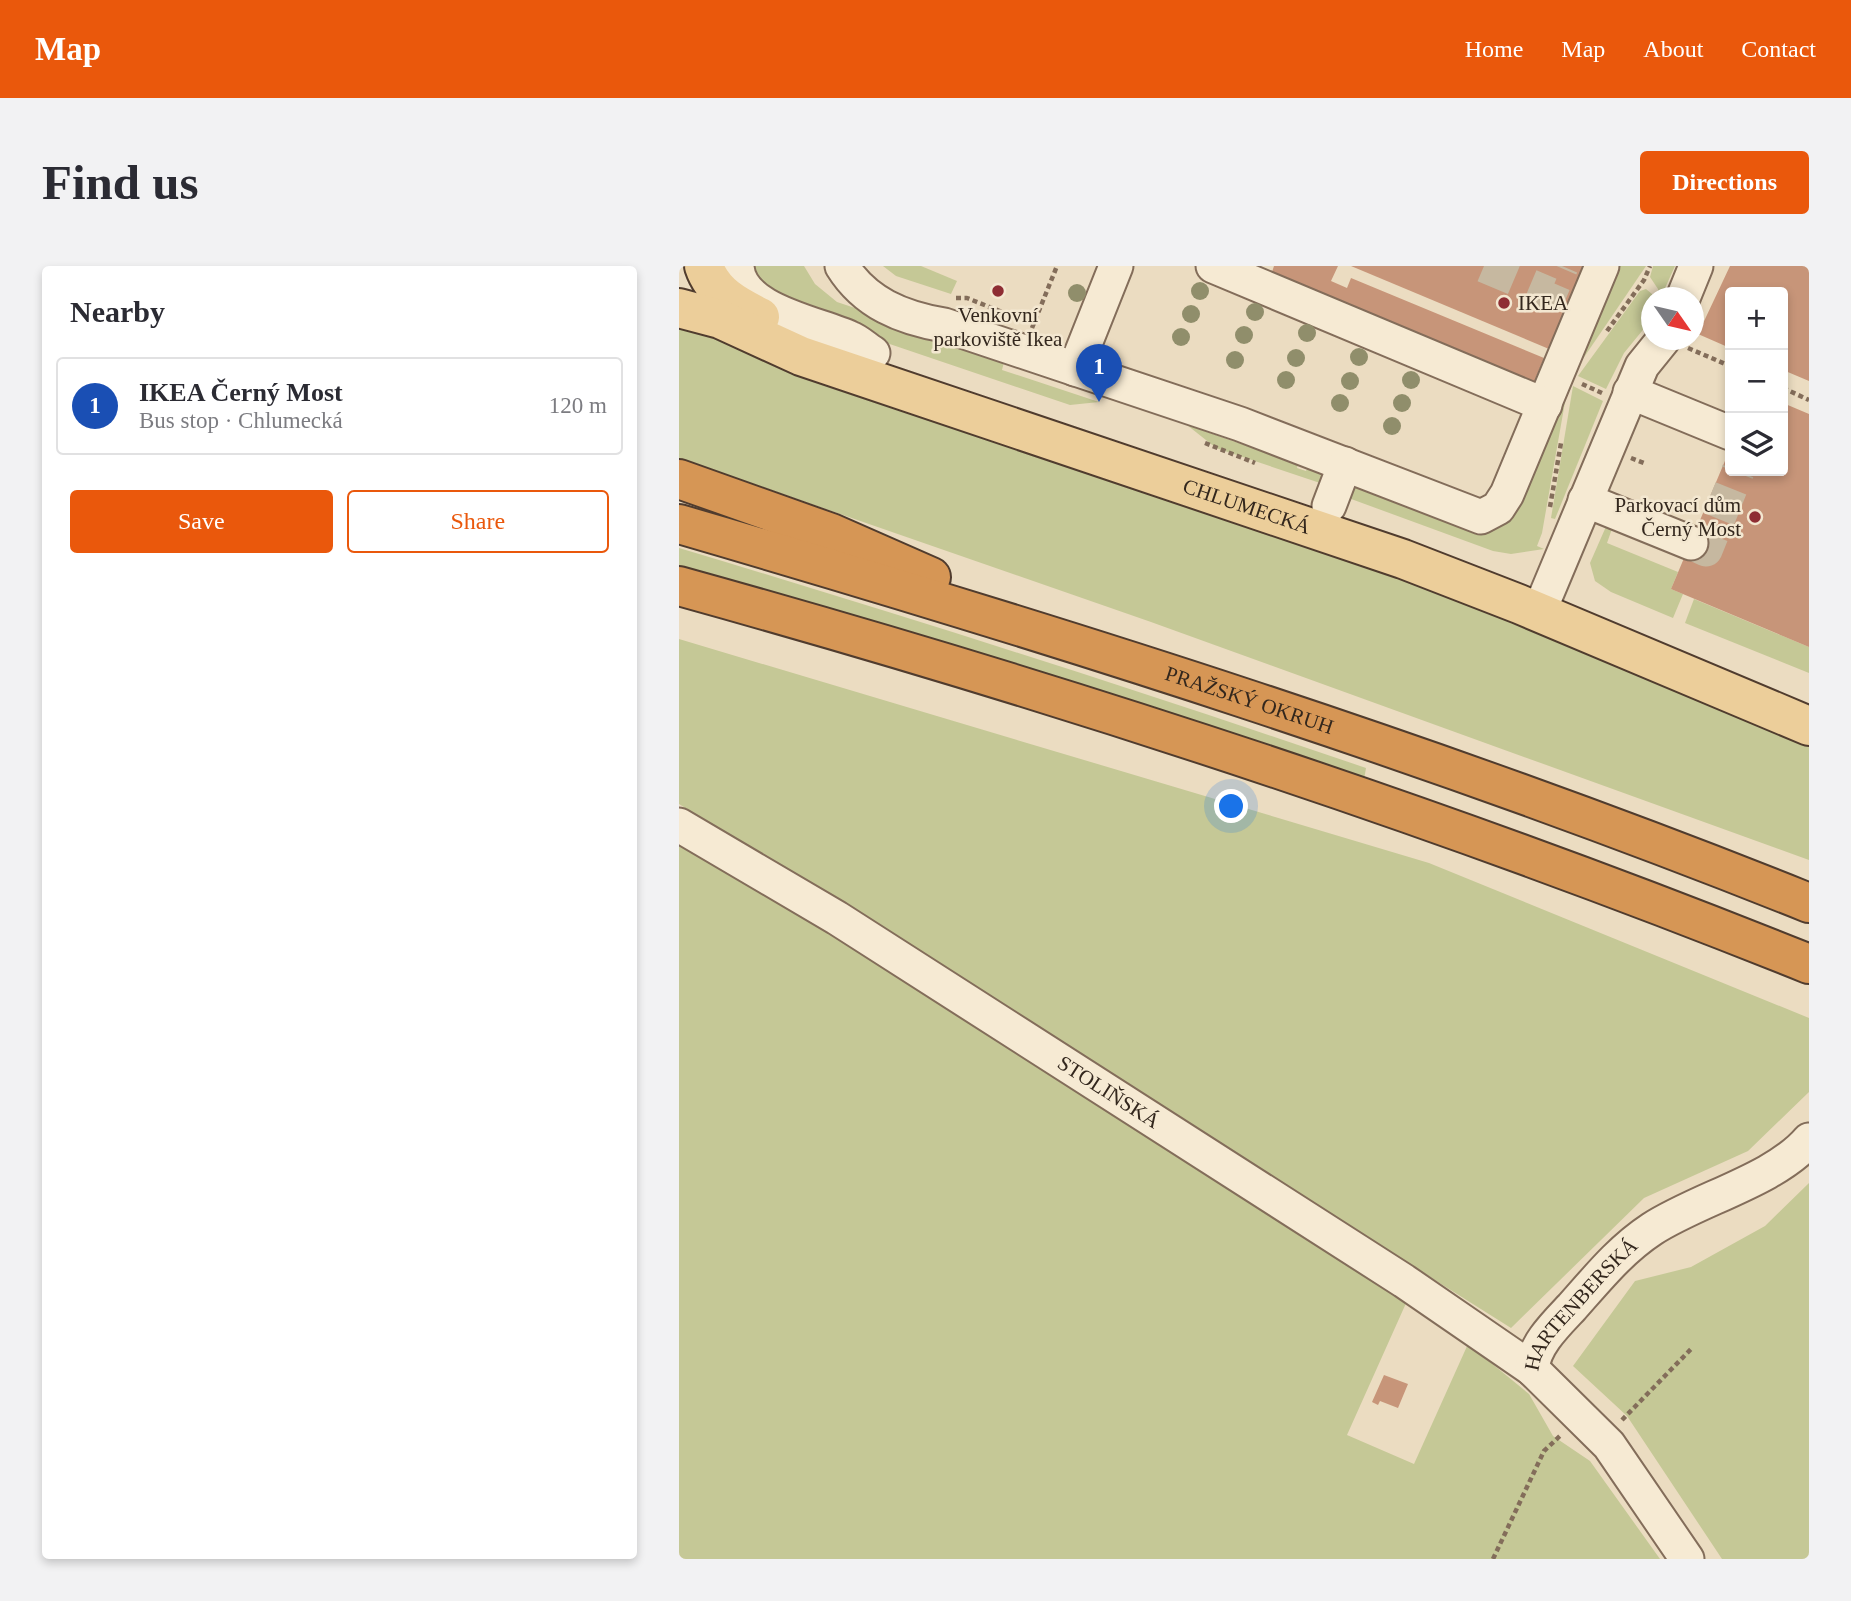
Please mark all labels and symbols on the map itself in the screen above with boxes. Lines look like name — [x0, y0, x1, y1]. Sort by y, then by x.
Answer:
marker: Venkovní parkoviště Ikea — [990, 283, 1006, 299]
north arrow — [1641, 287, 1704, 350]
place label: IKEA — [1518, 291, 1569, 315]
marker: IKEA — [1496, 295, 1512, 311]
place label: Venkovní parkoviště Ikea — [934, 303, 1063, 351]
pin: 1 — [1076, 344, 1122, 402]
street label: CHLUMECKÁ — [1180, 474, 1314, 539]
place label: Parkovací dům Černý Most — [1614, 493, 1741, 541]
marker: Parkovací dům Černý Most — [1747, 509, 1763, 525]
street label: PRAŽSKÝ OKRUH — [1162, 661, 1337, 739]
your location — [1214, 789, 1248, 823]
street label: STOLIŇSKÁ — [1053, 1051, 1165, 1134]
street label: HARTENBERSKÁ — [1520, 1232, 1643, 1373]

